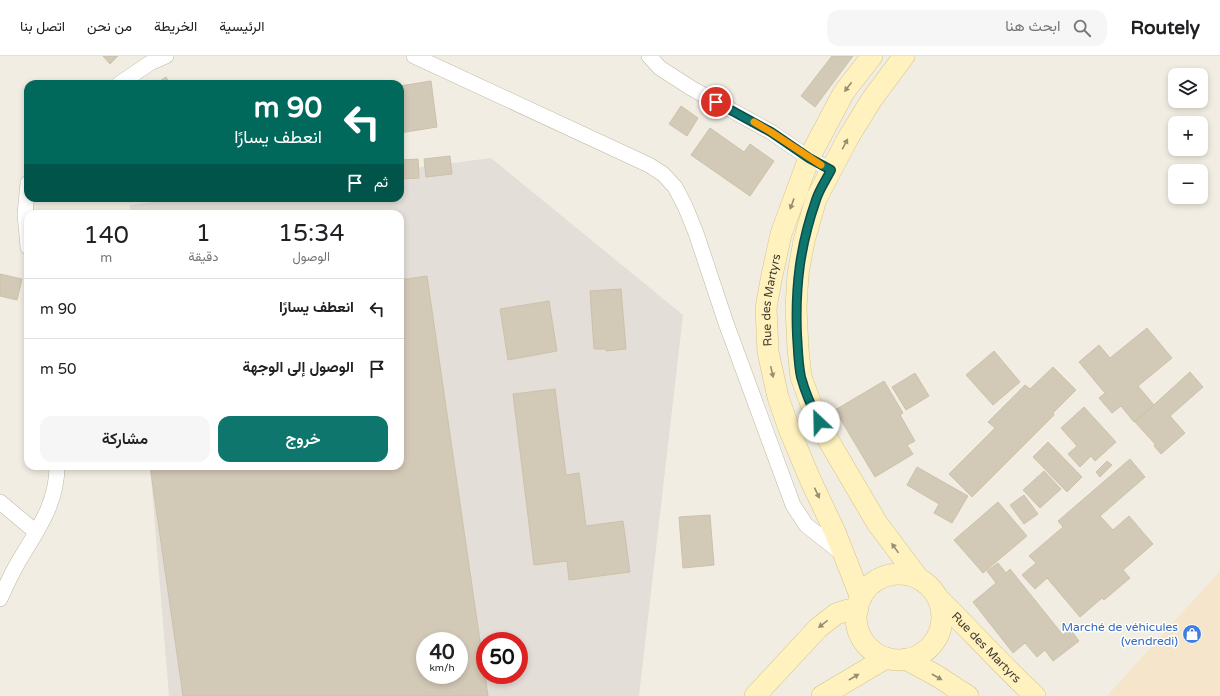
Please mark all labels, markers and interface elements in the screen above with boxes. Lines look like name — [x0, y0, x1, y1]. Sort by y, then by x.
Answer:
search box — [827, 10, 1107, 46]
text: ابحث هنا — [1005, 17, 1061, 35]
icon: search — [1071, 17, 1093, 39]
text: Routely — [1131, 17, 1200, 39]
text: اتصل بنا — [20, 18, 65, 35]
text: من نحن — [87, 18, 132, 35]
text: الخريطة — [154, 18, 197, 35]
text: الرئيسية — [219, 18, 265, 35]
map controls — [1168, 68, 1208, 204]
button: layers — [1168, 68, 1208, 108]
one-way arrow — [844, 82, 852, 93]
pin — [699, 85, 733, 119]
text: 90 m — [254, 91, 322, 125]
icon: arrive — [705, 91, 727, 113]
icon: left — [336, 96, 388, 148]
button: + — [1168, 116, 1208, 156]
text: انعطف يسارًا — [234, 126, 322, 148]
one-way arrow — [841, 138, 848, 150]
button: − — [1168, 164, 1208, 204]
icon: arrive — [344, 172, 366, 194]
text: ثم — [374, 173, 388, 191]
one-way arrow — [788, 198, 794, 210]
text: 1 — [196, 219, 211, 248]
text: 15:34 — [278, 219, 344, 248]
text: 140 — [84, 221, 129, 250]
text: دقيقة — [188, 249, 218, 265]
text: الوصول — [292, 249, 330, 265]
text: m — [100, 250, 112, 266]
street label: Rue des Martyrs — [759, 252, 784, 347]
text: انعطف يسارًا — [279, 298, 354, 316]
icon: left — [366, 298, 388, 320]
text: 90 m — [40, 300, 77, 318]
text: الوصول إلى الوجهة — [243, 358, 354, 376]
icon: arrive — [366, 358, 388, 380]
text: 50 m — [40, 360, 77, 378]
one-way arrow — [770, 366, 776, 378]
position arrow — [798, 401, 840, 443]
button: مشاركة — [40, 416, 210, 462]
button: خروج — [218, 416, 388, 462]
one-way arrow — [814, 488, 820, 499]
one-way arrow — [891, 542, 899, 553]
street label: Rue des Martyrs — [949, 609, 1024, 686]
one-way arrow — [818, 620, 829, 628]
place label: Marché de véhicules (vendredi) — [1062, 620, 1178, 648]
shop icon: Marché de véhicules (vendredi) — [1181, 623, 1203, 645]
speed limit sign: 50 — [476, 632, 528, 684]
text: 40 — [429, 641, 455, 665]
text: km/h — [429, 662, 455, 674]
one-way arrow — [848, 673, 860, 680]
one-way arrow — [931, 673, 943, 680]

